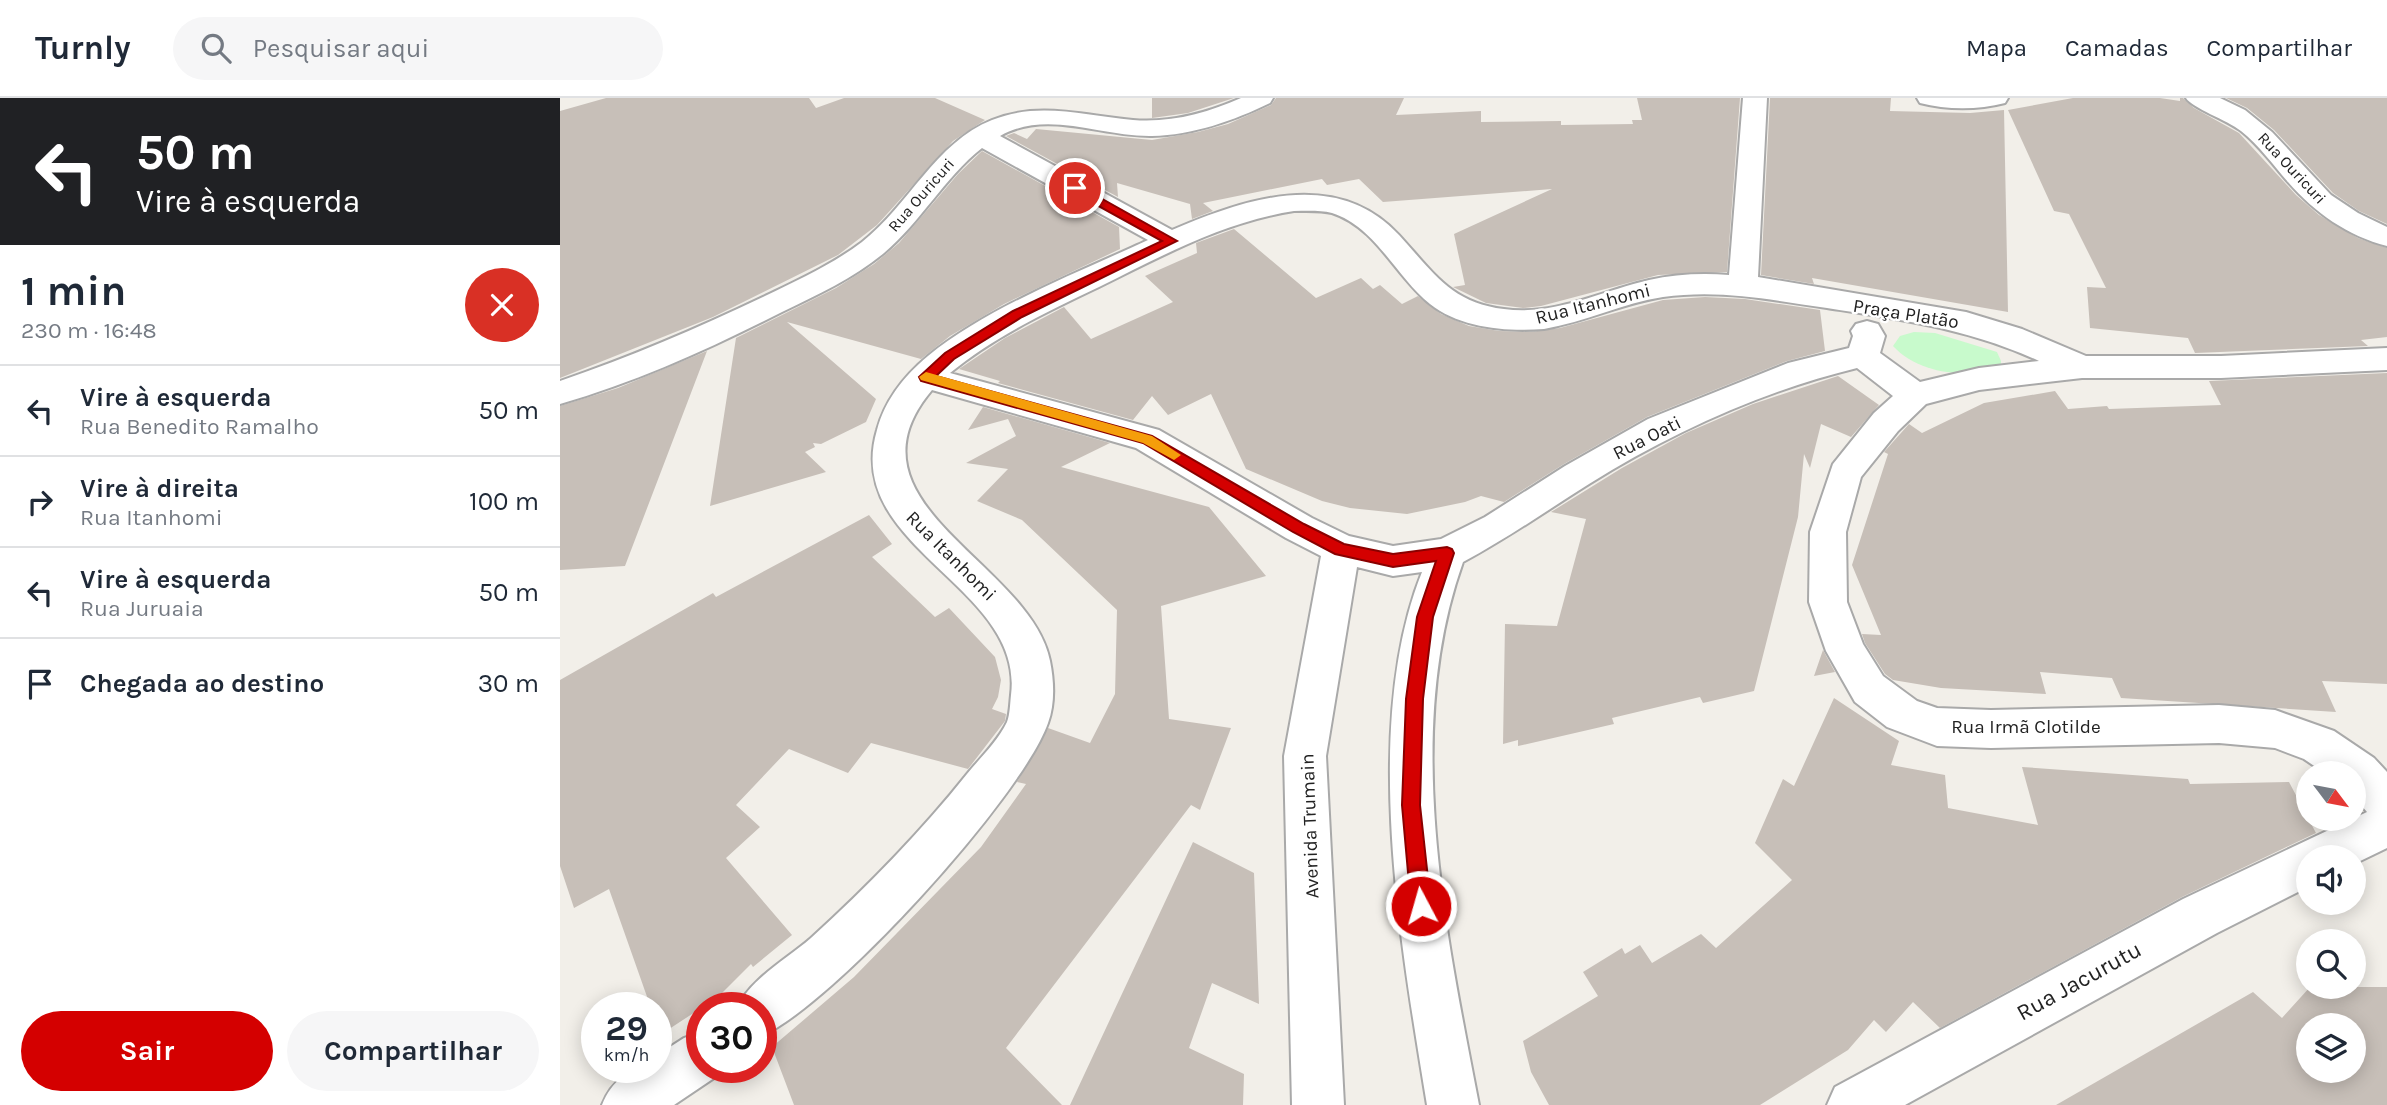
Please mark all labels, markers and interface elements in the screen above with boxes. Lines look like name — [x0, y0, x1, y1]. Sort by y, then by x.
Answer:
search box — [173, 17, 663, 80]
text: Turnly — [35, 29, 131, 67]
icon: search — [197, 29, 235, 67]
text: Pesquisar aqui — [253, 33, 429, 64]
text: Mapa — [1966, 34, 2027, 62]
text: Camadas — [2065, 34, 2169, 62]
text: Compartilhar — [2207, 34, 2352, 62]
text: 50 m — [136, 124, 254, 181]
icon: left — [21, 126, 112, 217]
street label: Rua Ouricuri — [2254, 128, 2330, 208]
street label: Rua Ouricuri — [884, 154, 958, 236]
pin — [1045, 158, 1105, 218]
icon: arrive — [1056, 169, 1094, 207]
text: Vire à esquerda — [136, 183, 360, 220]
text: 1 min — [21, 266, 126, 316]
button: close — [465, 268, 539, 342]
street label: Rua Itanhomi — [1533, 279, 1653, 329]
street label: Praça Platão — [1851, 295, 1961, 333]
text: 230 m · 16:48 — [21, 317, 157, 344]
text: Vire à esquerda — [80, 382, 271, 413]
icon: left — [21, 392, 59, 430]
text: 50 m — [478, 395, 539, 426]
street label: Rua Oati — [1609, 411, 1685, 465]
text: Rua Benedito Ramalho — [80, 413, 319, 440]
text: Vire à direita — [80, 473, 239, 504]
icon: right — [21, 483, 59, 521]
text: 100 m — [469, 486, 539, 517]
text: Rua Itanhomi — [80, 504, 223, 531]
street label: Rua Itanhomi — [902, 507, 1000, 605]
text: Vire à esquerda — [80, 564, 271, 595]
icon: left — [21, 574, 59, 612]
text: 50 m — [478, 577, 539, 608]
text: Rua Juruaia — [80, 595, 204, 622]
icon: arrive — [21, 665, 59, 703]
text: Chegada ao destino — [80, 668, 324, 699]
text: 30 m — [478, 668, 539, 699]
street label: Rua Irmã Clotilde — [1951, 716, 2101, 738]
street label: Avenida Trumain — [1296, 753, 1324, 899]
north arrow — [2296, 761, 2366, 831]
map controls — [2296, 761, 2366, 1083]
button: sound — [2296, 845, 2366, 915]
position arrow — [1384, 869, 1458, 943]
button: search — [2296, 929, 2366, 999]
street label: Rua Jacurutu — [2012, 936, 2146, 1026]
speed limit sign: 30 — [686, 992, 777, 1083]
text: 29 — [605, 1008, 648, 1049]
button: Sair — [21, 1011, 273, 1091]
button: Compartilhar — [287, 1011, 539, 1091]
button: layers — [2296, 1013, 2366, 1083]
text: km/h — [604, 1044, 649, 1066]

